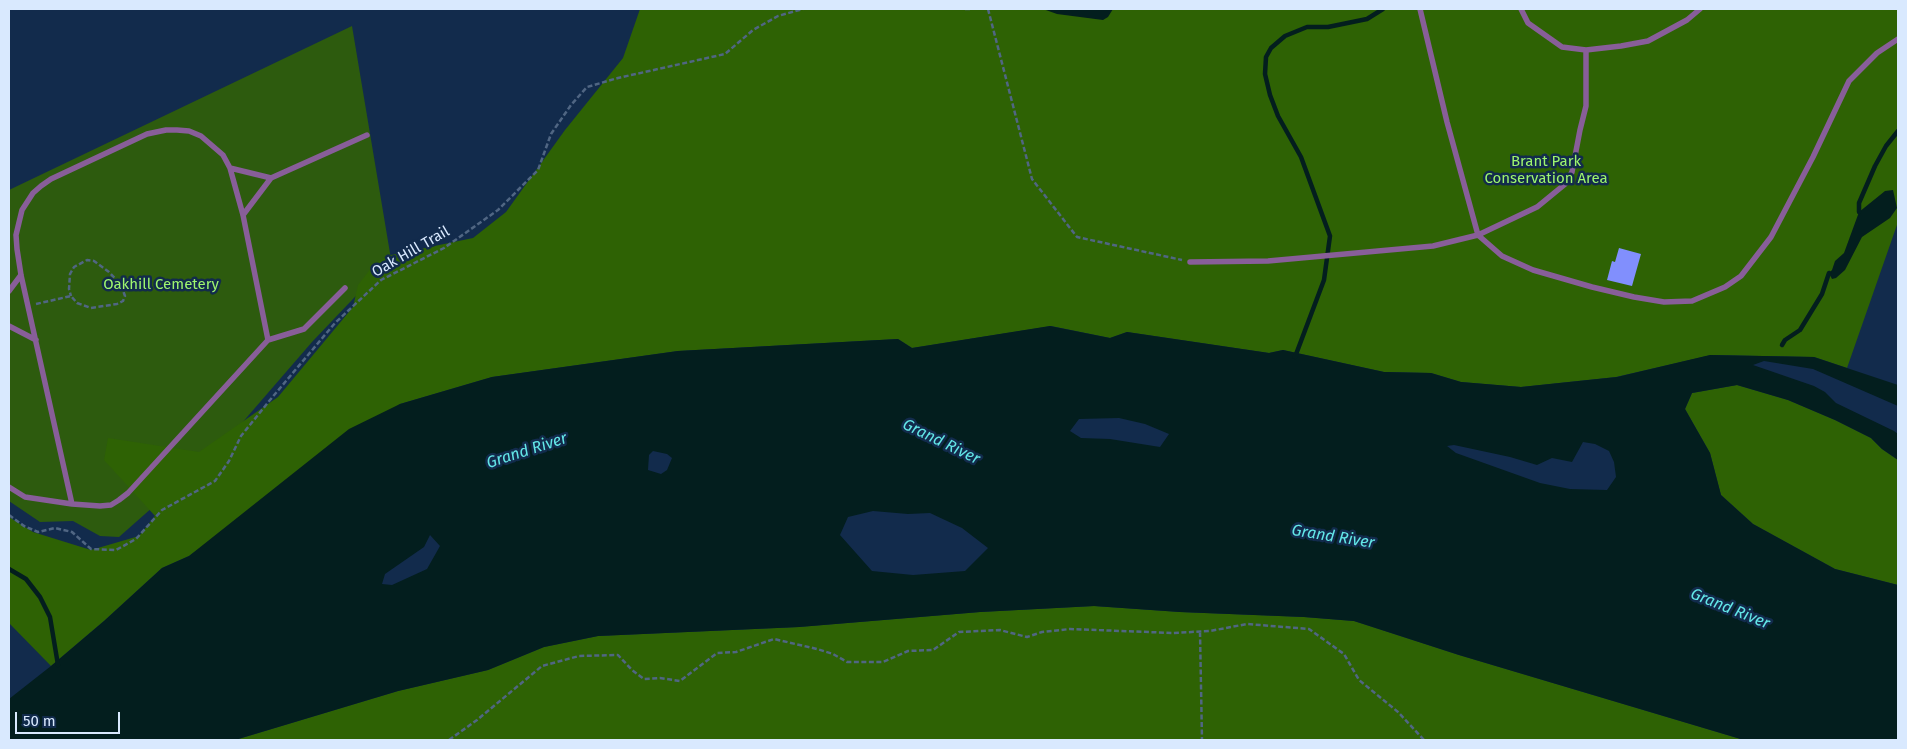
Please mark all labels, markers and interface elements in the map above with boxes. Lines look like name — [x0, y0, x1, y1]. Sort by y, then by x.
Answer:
park label: Brant Park Conservation Area — [1484, 153, 1608, 188]
street label: Oak Hill Trail — [369, 223, 453, 281]
park label: Oakhill Cemetery — [103, 276, 219, 294]
water label: Grand River — [899, 415, 983, 469]
water label: Grand River — [484, 429, 570, 473]
water label: Grand River — [1290, 521, 1376, 553]
water label: Grand River — [1688, 584, 1772, 634]
scale bar — [18, 702, 122, 734]
text: 50 m — [23, 712, 56, 730]

